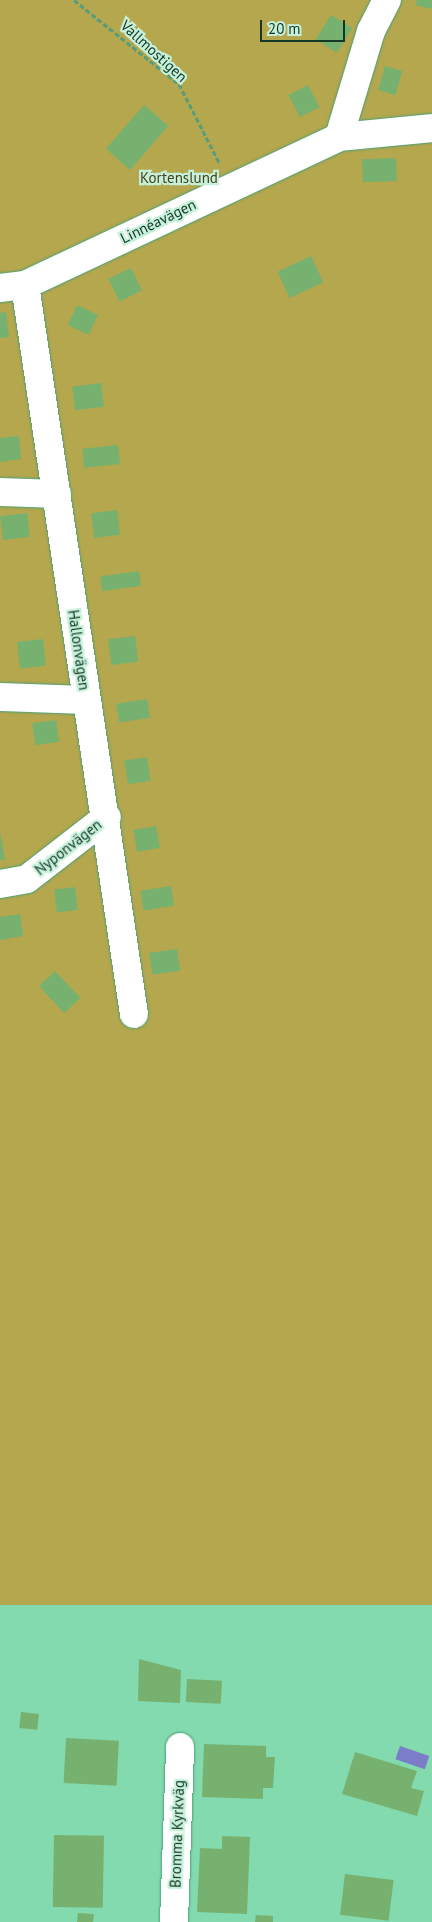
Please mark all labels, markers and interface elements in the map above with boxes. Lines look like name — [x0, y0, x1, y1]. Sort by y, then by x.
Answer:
scale bar — [262, 10, 347, 42]
street label: Vallmostigen — [117, 16, 191, 86]
text: 20 m — [268, 19, 301, 38]
park label: Kortenslund — [140, 169, 218, 187]
street label: Linnéavägen — [117, 195, 199, 247]
street label: Hallonvägen — [64, 609, 94, 691]
street label: Nyponvägen — [31, 815, 105, 879]
street label: Bromma Kyrkväg — [166, 1780, 188, 1888]

